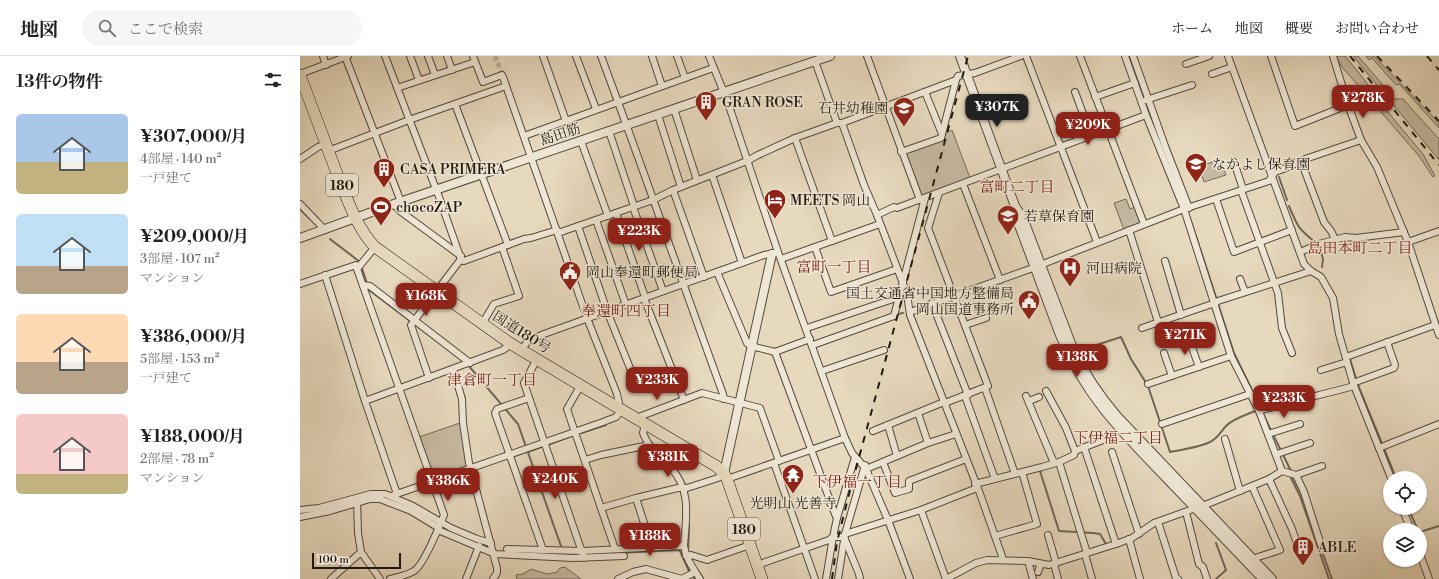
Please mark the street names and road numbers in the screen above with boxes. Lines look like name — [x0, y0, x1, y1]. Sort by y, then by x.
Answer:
street label: 島田筋 — [538, 120, 583, 150]
road number: 180 — [326, 174, 358, 196]
street label: 国道180号 — [489, 308, 554, 358]
road number: 180 — [728, 518, 760, 540]

